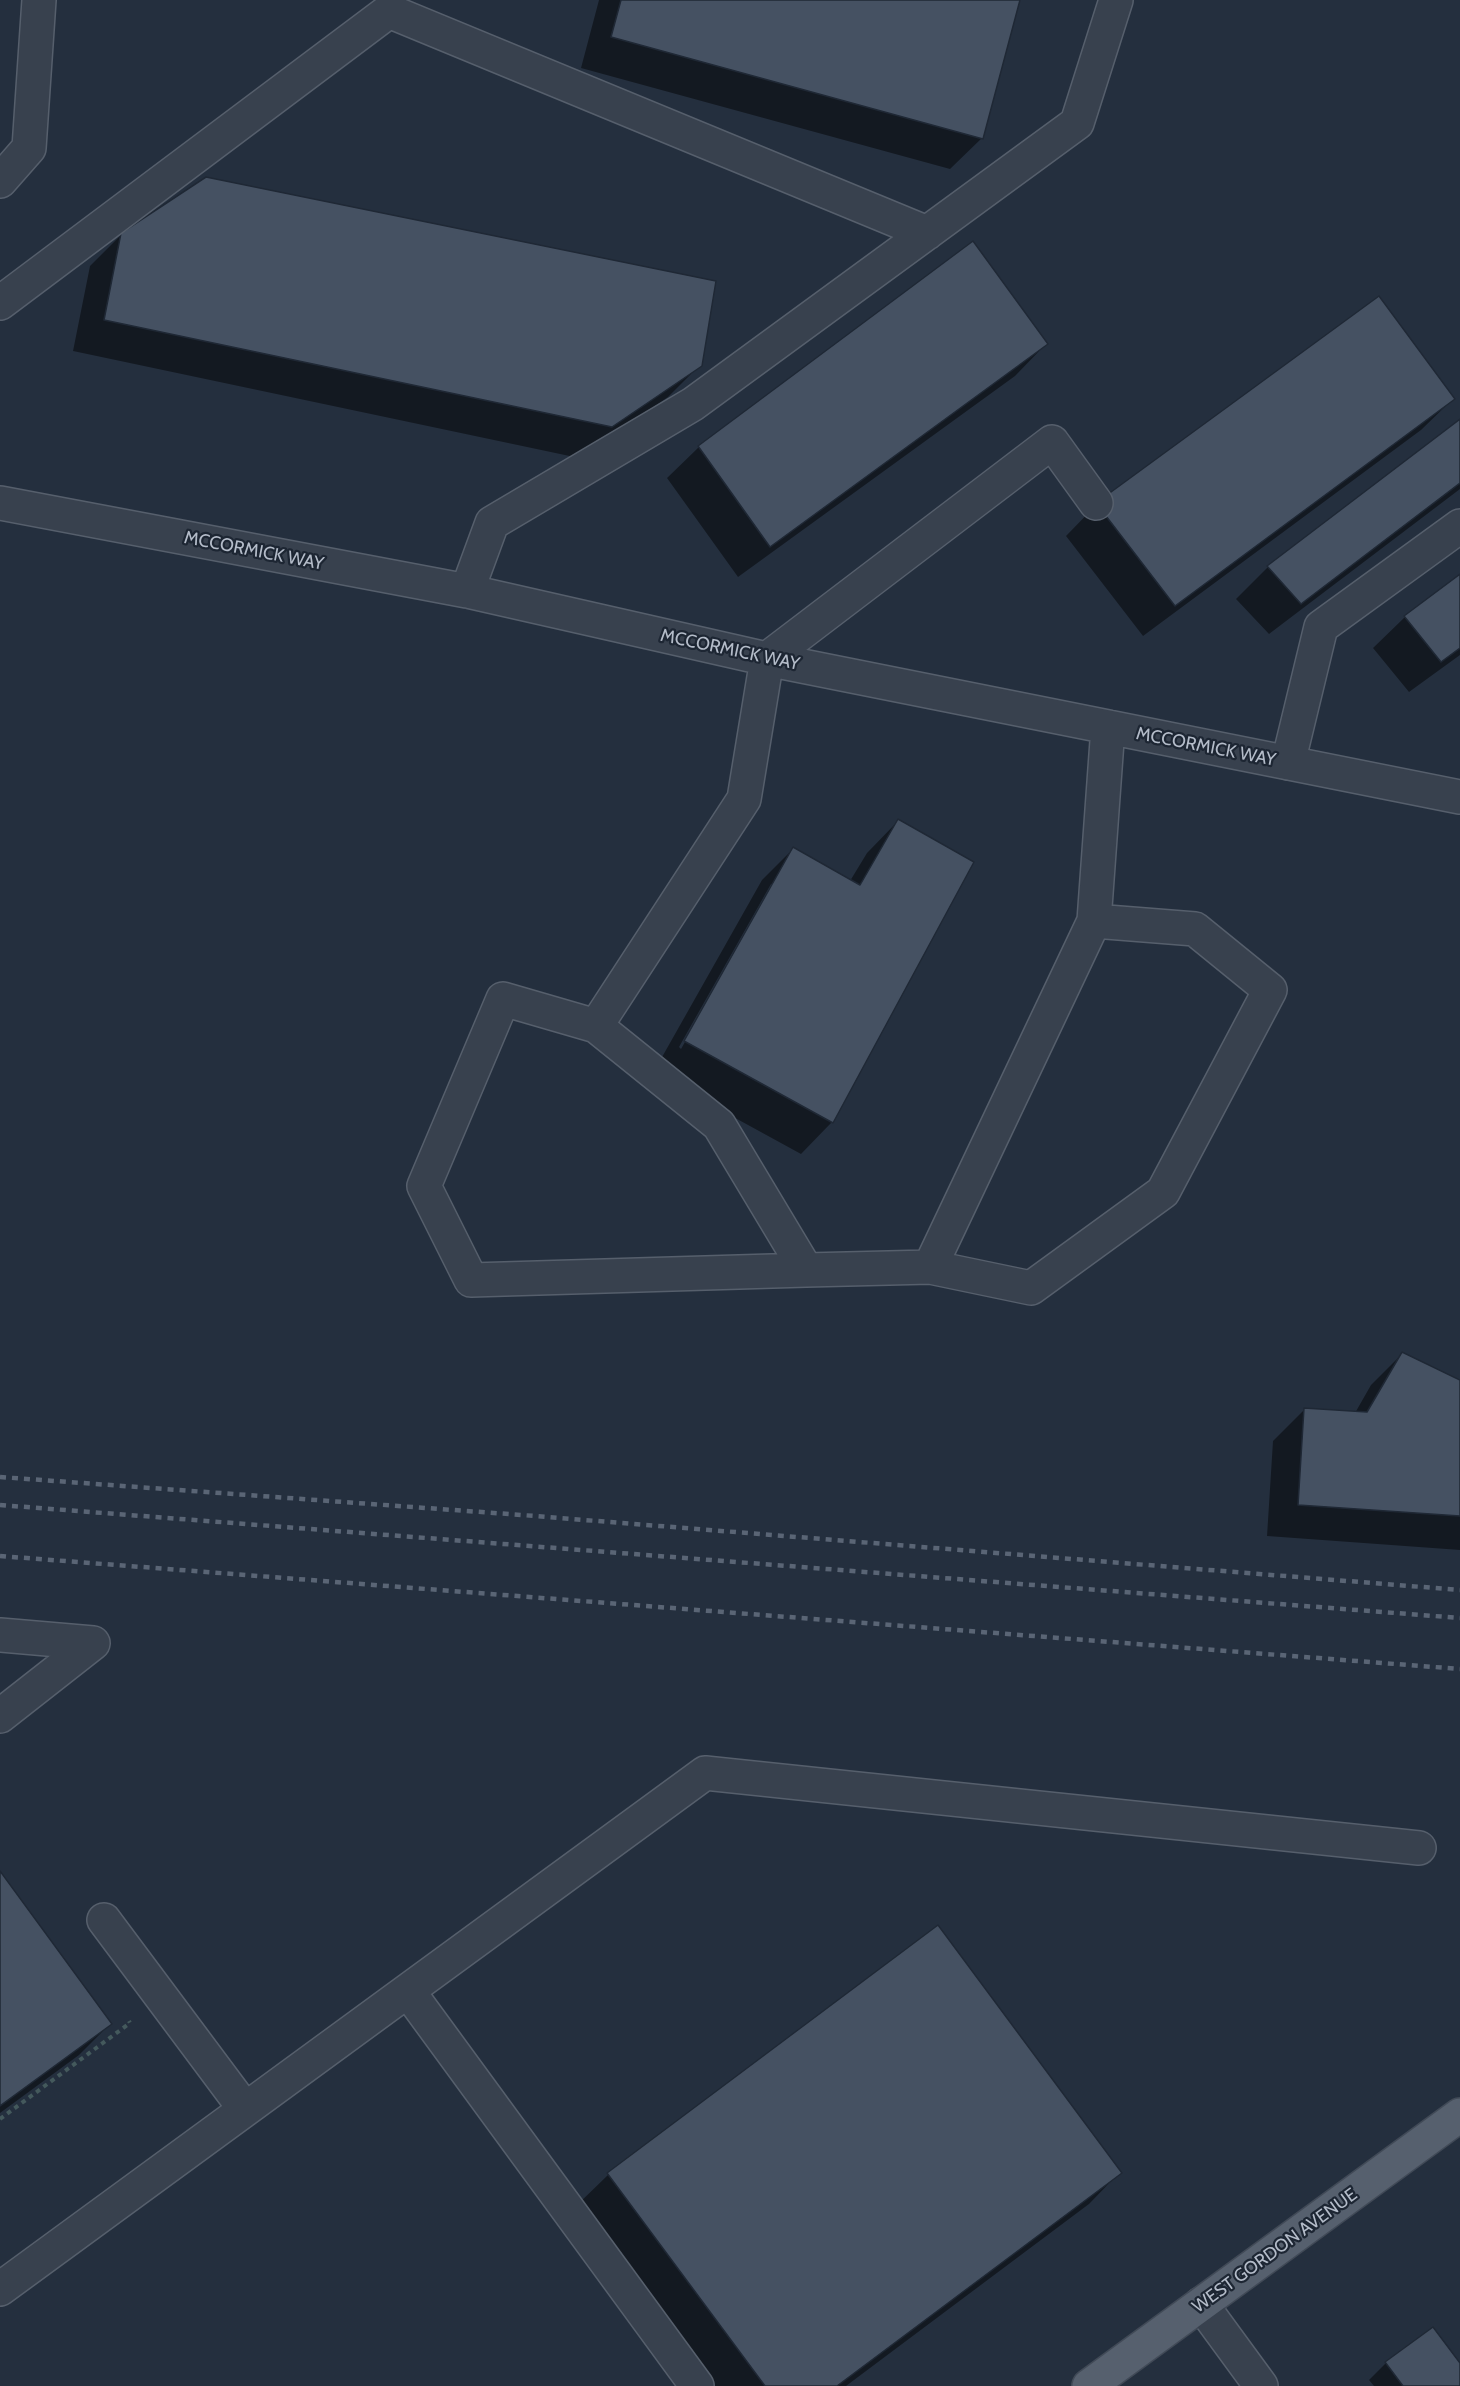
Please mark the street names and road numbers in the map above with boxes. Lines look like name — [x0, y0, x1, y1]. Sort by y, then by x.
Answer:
street label: MCCORMICK WAY — [182, 527, 326, 575]
street label: MCCORMICK WAY — [658, 625, 802, 675]
street label: MCCORMICK WAY — [1134, 723, 1278, 771]
street label: WEST GORDON AVENUE — [1188, 2184, 1362, 2318]

